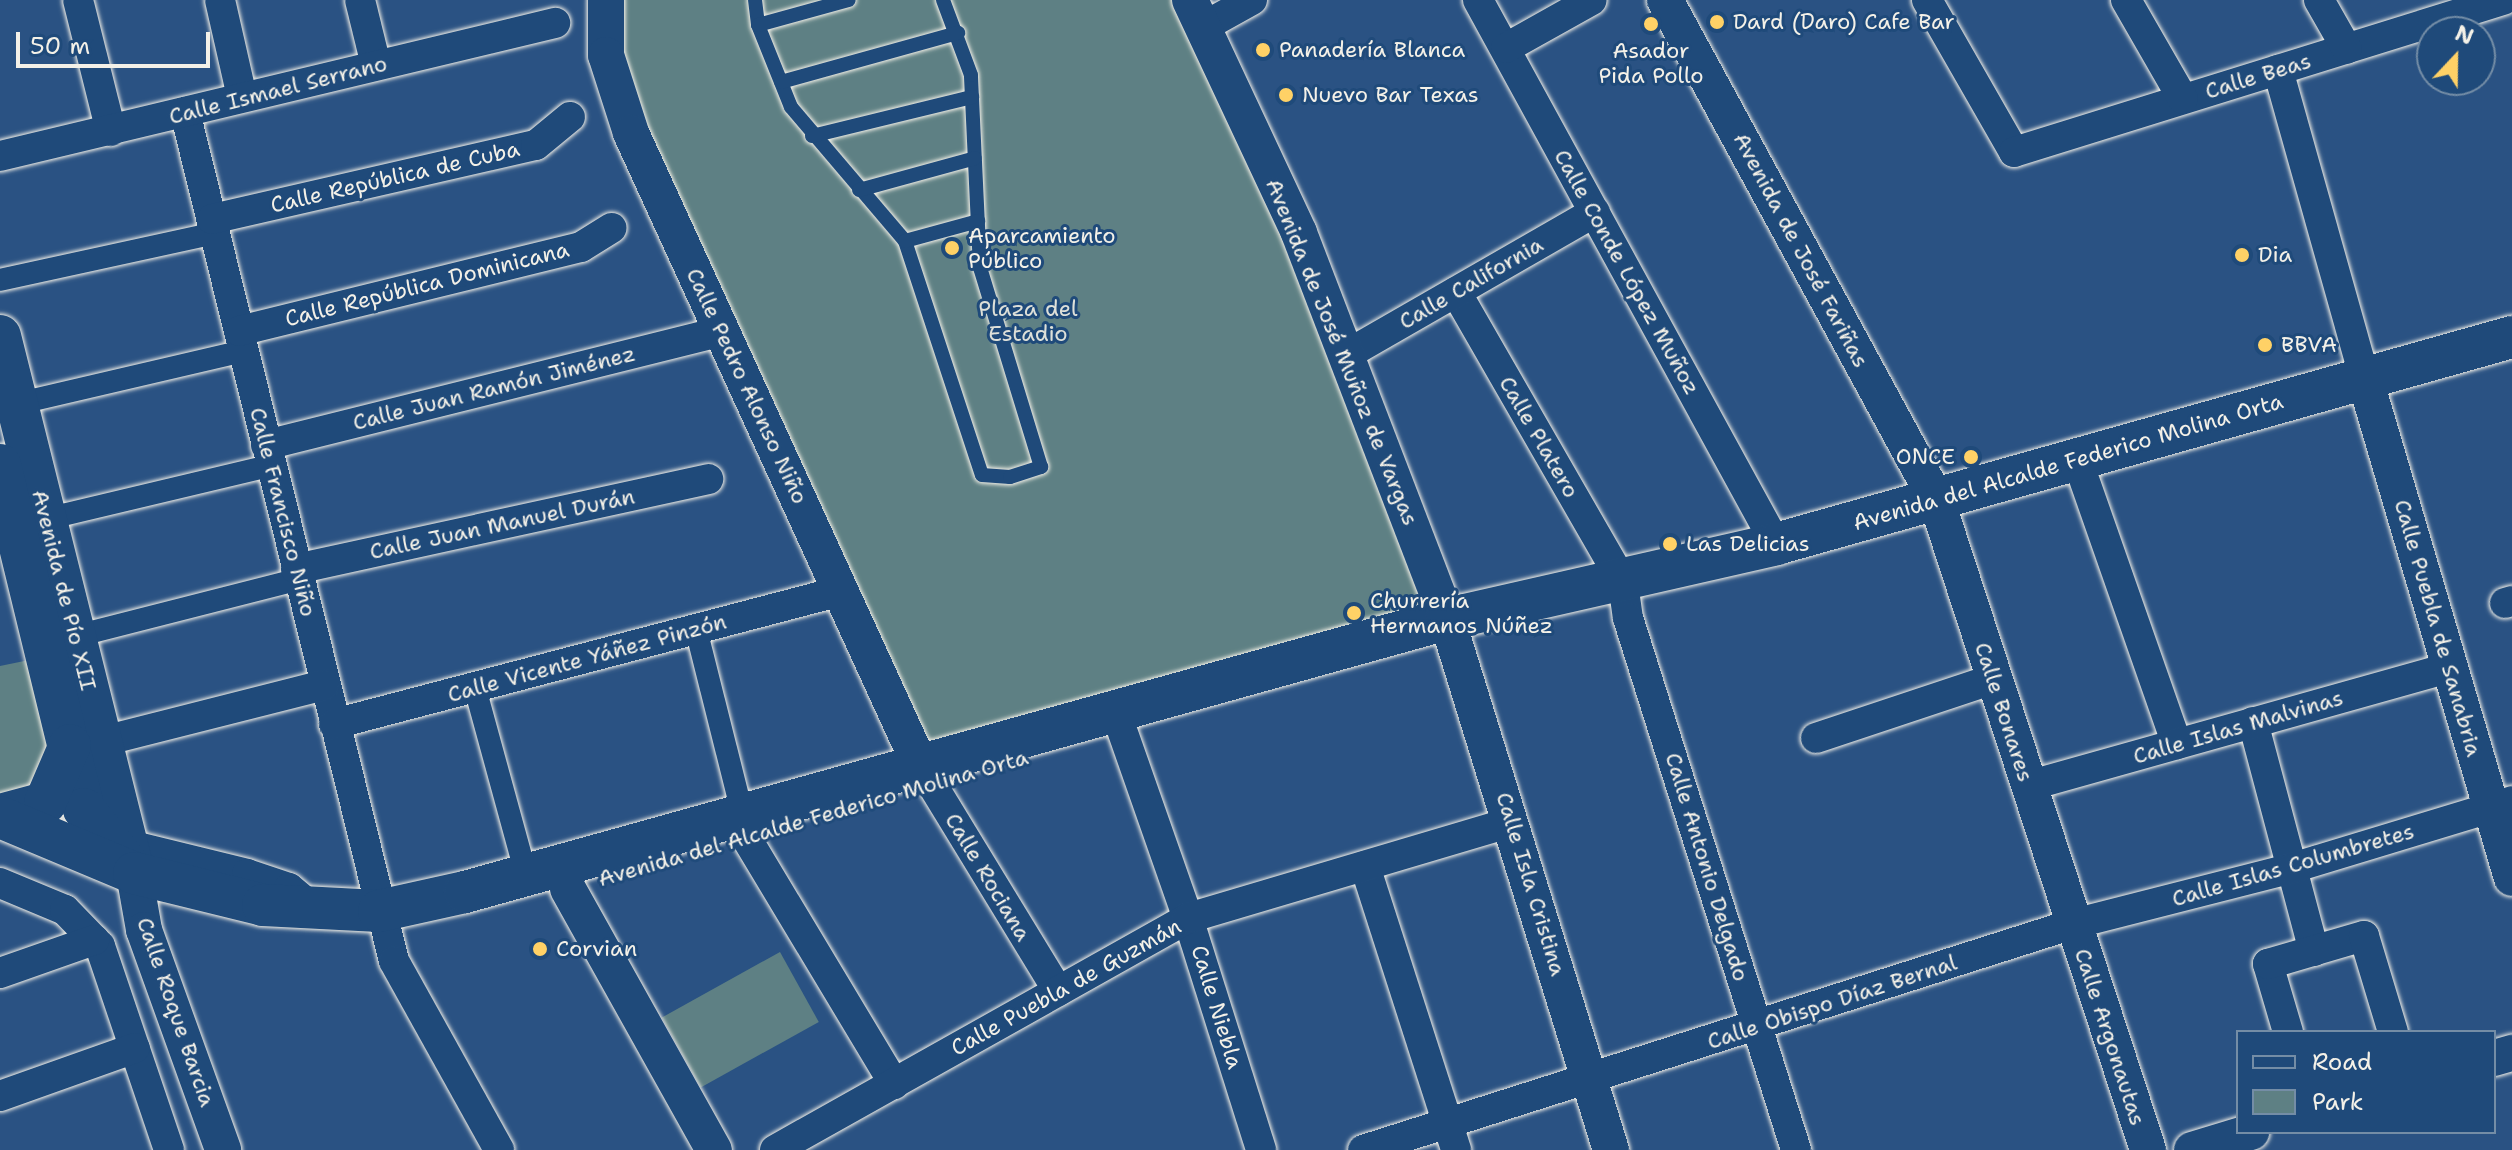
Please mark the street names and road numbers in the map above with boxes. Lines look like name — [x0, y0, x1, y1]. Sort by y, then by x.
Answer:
street label: Calle Beas — [2202, 47, 2314, 105]
street label: Calle Ismael Serrano — [166, 50, 390, 130]
street label: Avenida de José Fariñas — [1728, 128, 1874, 372]
street label: Calle República de Cuba — [268, 135, 522, 219]
street label: Calle Conde López Muñoz — [1549, 145, 1705, 399]
street label: Avenida de José Muñoz de Vargas — [1260, 175, 1424, 529]
street label: Calle California — [1394, 231, 1548, 335]
street label: Calle República Dominicana — [282, 236, 572, 332]
street label: Calle Pedro Alonso Niño — [681, 264, 813, 508]
street label: Calle Juan Ramón Jiménez — [350, 340, 638, 436]
street label: Calle Platero — [1494, 371, 1584, 503]
street label: Avenida del Alcalde Federico Molina Orta — [1850, 388, 2286, 536]
street label: Calle Francisco Niño — [244, 405, 322, 619]
street label: Calle Juan Manuel Durán — [367, 483, 637, 565]
street label: Avenida de Pío XII — [26, 487, 102, 693]
street label: Calle Puebla de Sanabria — [2389, 497, 2487, 759]
street label: Calle Vicente Yáñez Pinzón — [445, 608, 729, 708]
street label: Calle Bonares — [1969, 639, 2039, 785]
street label: Calle Islas Malvinas — [2130, 684, 2346, 770]
street label: Avenida del Alcalde Federico Molina Orta — [595, 744, 1031, 892]
street label: Calle Antonio Delgado — [1660, 749, 1754, 985]
street label: Calle Isla Cristina — [1491, 789, 1571, 979]
street label: Calle Rociana — [939, 808, 1037, 946]
street label: Calle Islas Columbretes — [2169, 818, 2417, 912]
street label: Calle Puebla de Guzmán — [946, 913, 1186, 1061]
street label: Calle Roque Barcia — [131, 914, 221, 1110]
street label: Calle Niebla — [1186, 942, 1248, 1072]
street label: Calle Argonautas — [2069, 945, 2151, 1129]
street label: Calle Obispo Díaz Bernal — [1704, 949, 1960, 1055]

